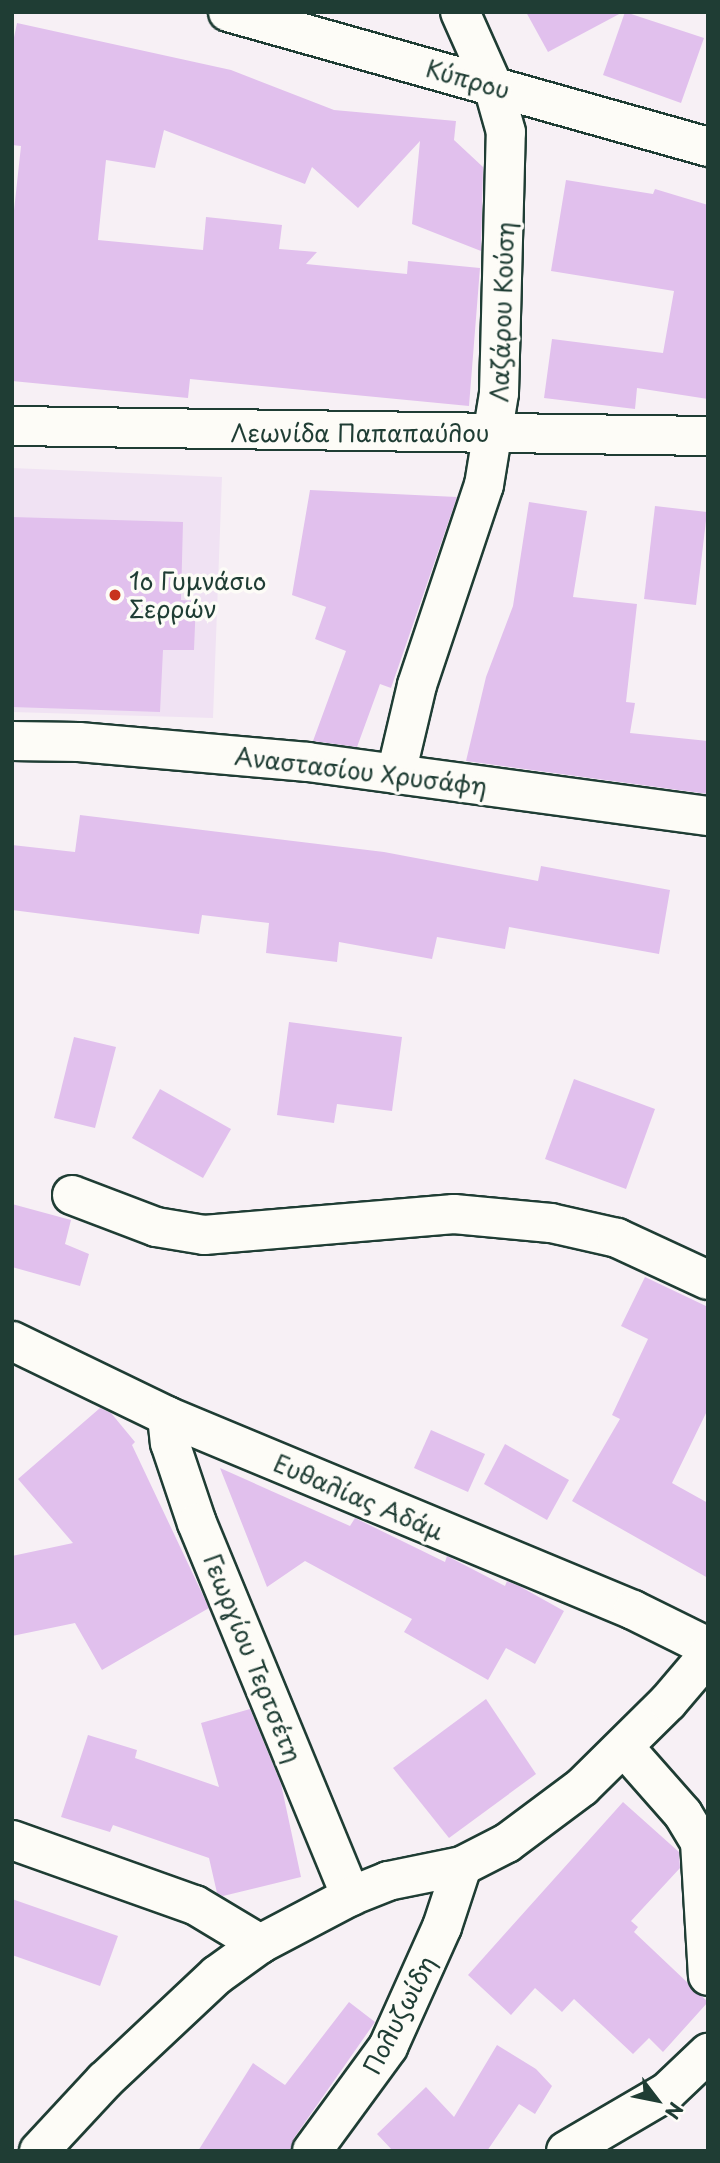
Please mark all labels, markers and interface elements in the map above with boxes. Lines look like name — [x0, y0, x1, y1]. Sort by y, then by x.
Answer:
street label: Κύπρου — [423, 53, 513, 105]
street label: Λαζάρου Κούση — [484, 221, 520, 403]
street label: Λεωνίδα Παπαπαύλου — [230, 419, 490, 447]
place label: 1ο Γυμνάσιο Σερρών — [129, 567, 267, 623]
marker: 1ο Γυμνάσιο Σερρών — [107, 587, 123, 603]
street label: Αναστασίου Χρυσάφη — [233, 741, 489, 801]
street label: Ευθαλίας Αδάμ — [270, 1448, 448, 1546]
street label: Γεωργίου Τερτσέτη — [198, 1550, 308, 1766]
street label: Πολυζωίδη — [357, 1951, 441, 2079]
north arrow — [622, 2065, 692, 2135]
text: N — [659, 2097, 691, 2125]

